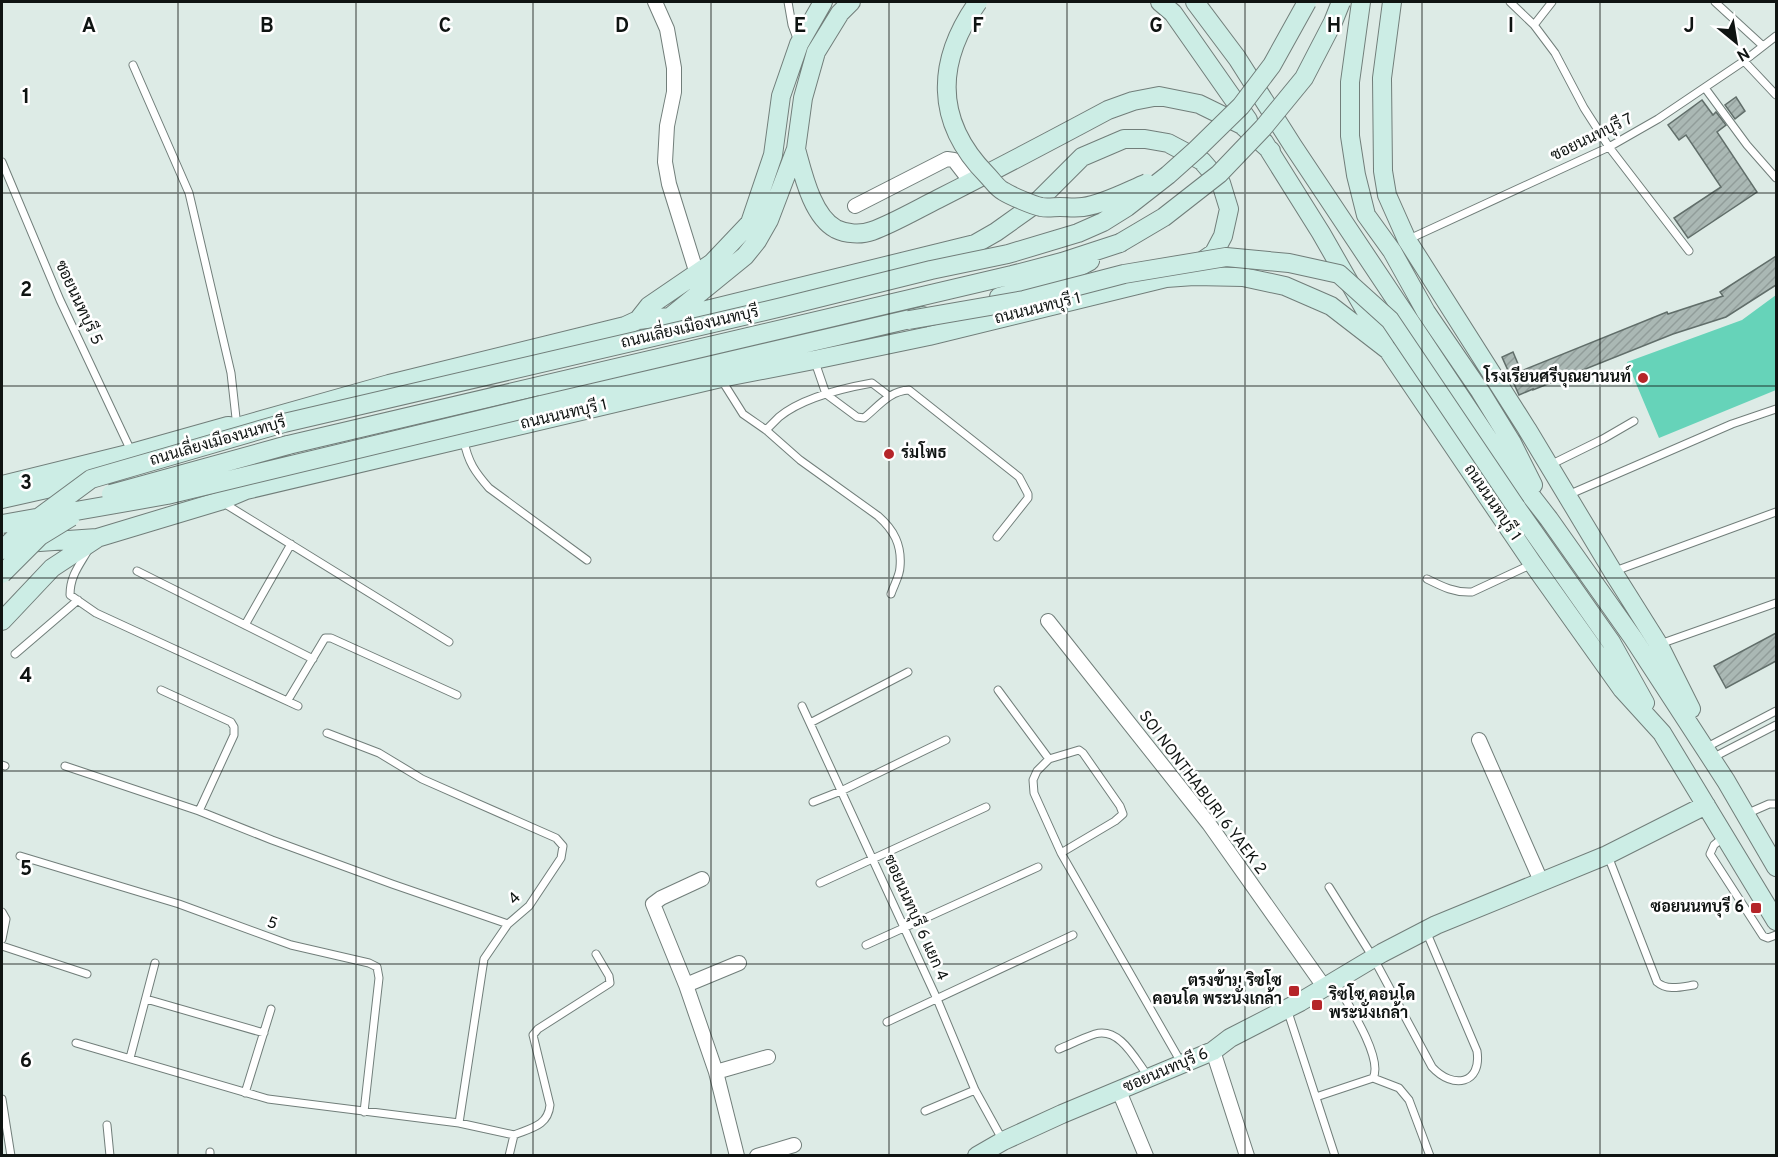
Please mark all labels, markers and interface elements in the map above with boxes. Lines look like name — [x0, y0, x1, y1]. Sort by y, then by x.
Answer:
north arrow — [1706, 12, 1766, 72]
text: A — [82, 14, 96, 40]
text: B — [260, 14, 274, 40]
text: C — [439, 14, 451, 40]
text: D — [615, 14, 629, 40]
text: E — [794, 14, 806, 40]
text: F — [972, 14, 984, 40]
text: G — [1149, 14, 1163, 40]
text: H — [1327, 14, 1341, 40]
text: I — [1508, 14, 1514, 40]
text: J — [1683, 14, 1695, 40]
text: N — [1733, 42, 1752, 65]
text: 1 — [22, 85, 30, 111]
street label: ซอยนนทบุรี 7 — [1546, 107, 1636, 166]
street label: ซอยนนทบุรี 5 — [50, 256, 109, 348]
text: 2 — [20, 278, 32, 304]
street label: ถนนนนทบุรี 1 — [992, 286, 1083, 329]
street label: ถนนเลี่ยงเมืองนนทบุรี — [618, 297, 761, 354]
place label: โรงเรียนศรีบุณยานนท์ — [1483, 365, 1632, 388]
marker: โรงเรียนศรีบุณยานนท์ — [1636, 371, 1650, 385]
street label: ถนนนนทบุรี 1 — [518, 392, 609, 435]
street label: ถนนเลี่ยงเมืองนนทบุรี — [146, 407, 289, 471]
place label: ร่มโพธ — [901, 441, 947, 464]
marker: ร่มโพธ — [882, 447, 896, 461]
street label: ถนนนนทบุรี 1 — [1459, 459, 1527, 545]
text: 3 — [20, 471, 32, 497]
text: 4 — [20, 664, 32, 690]
street label: SOI NONTHABURI 6 YAEK 2 — [1134, 707, 1270, 879]
street label: ซอยนนทบุรี 6 แยก 4 — [878, 851, 955, 984]
text: 5 — [20, 857, 32, 883]
street label: 4 — [504, 888, 526, 910]
place label: ซอยนนทบุรี 6 — [1650, 896, 1744, 918]
marker: ซอยนนทบุรี 6 — [1749, 901, 1763, 915]
street label: 5 — [264, 913, 280, 935]
place label: ตรงข้าม ริซโซ คอนโด พระนั่งเกล้า — [1152, 969, 1282, 1010]
place label: ริซโซ คอนโด พระนั่งเกล้า — [1328, 983, 1415, 1024]
marker: ตรงข้าม ริซโซ คอนโด พระนั่งเกล้า — [1287, 984, 1301, 998]
marker: ริซโซ คอนโด พระนั่งเกล้า — [1310, 998, 1324, 1012]
street label: ซอยนนทบุรี 6 — [1119, 1041, 1212, 1098]
text: 6 — [20, 1049, 32, 1075]

